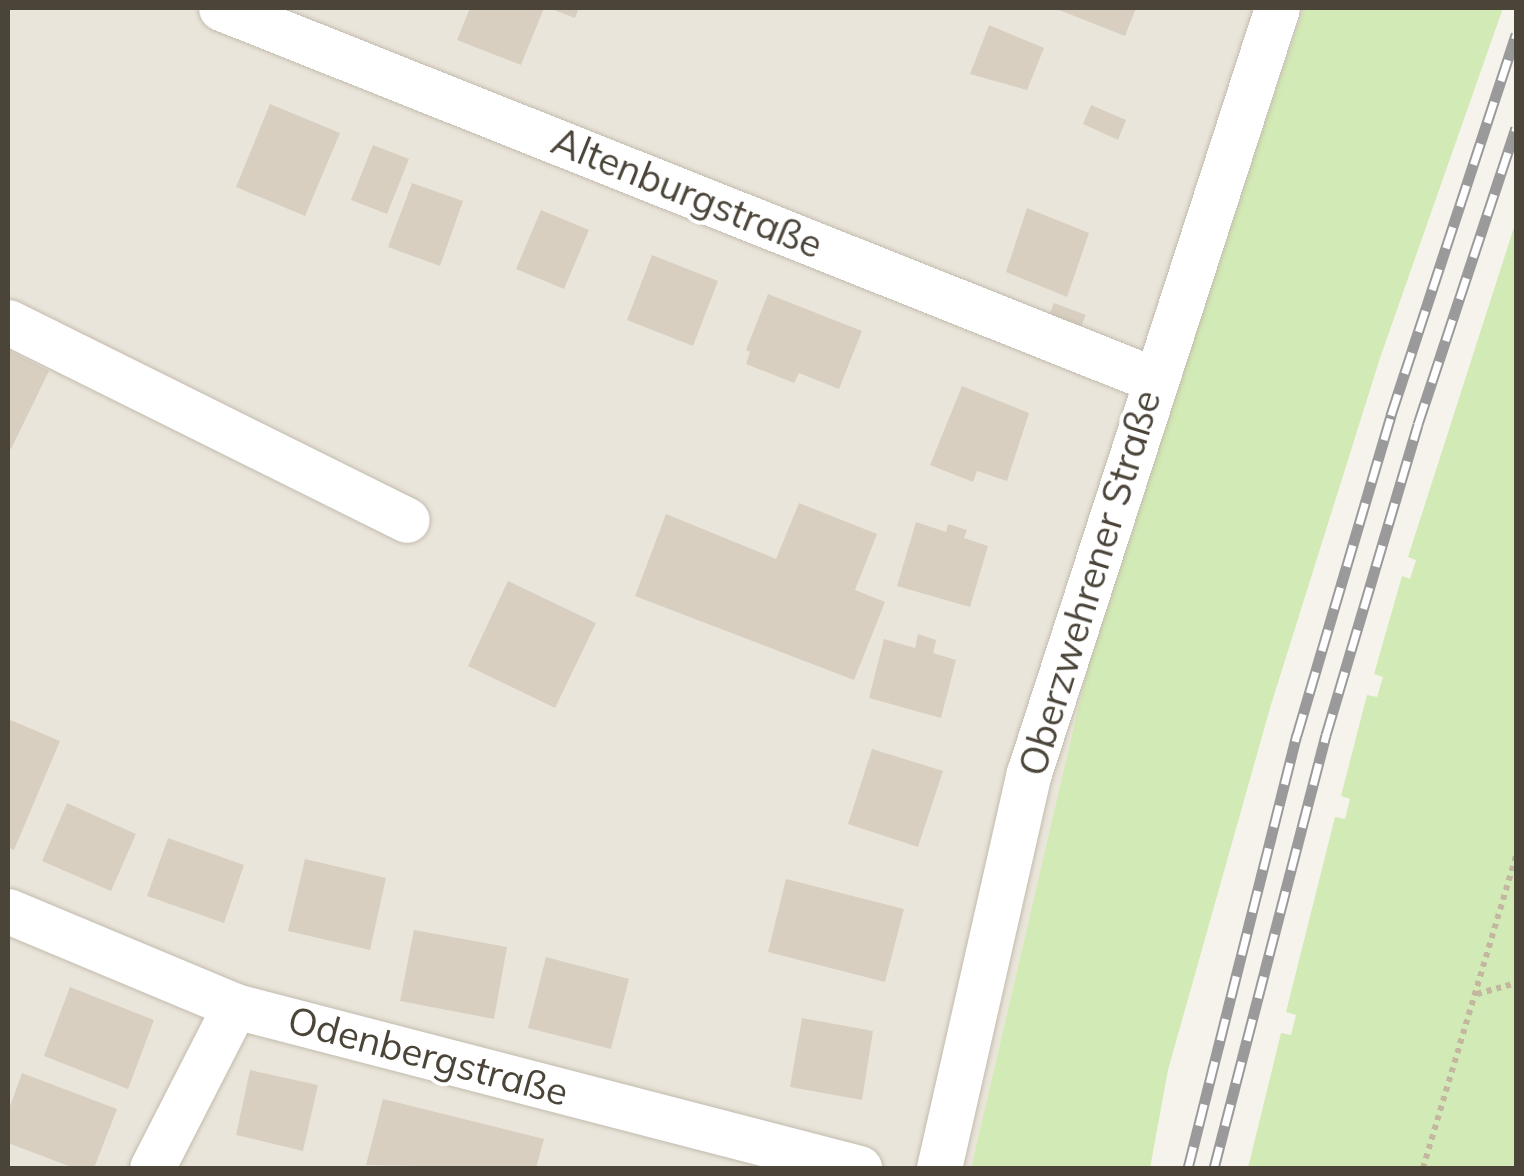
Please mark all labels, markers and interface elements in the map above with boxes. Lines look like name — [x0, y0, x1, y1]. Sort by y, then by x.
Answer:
street label: Altenburgstraße — [545, 118, 829, 268]
street label: Oberzwehrener Straße — [1010, 385, 1170, 781]
street label: Odenbergstraße — [283, 997, 573, 1115]

